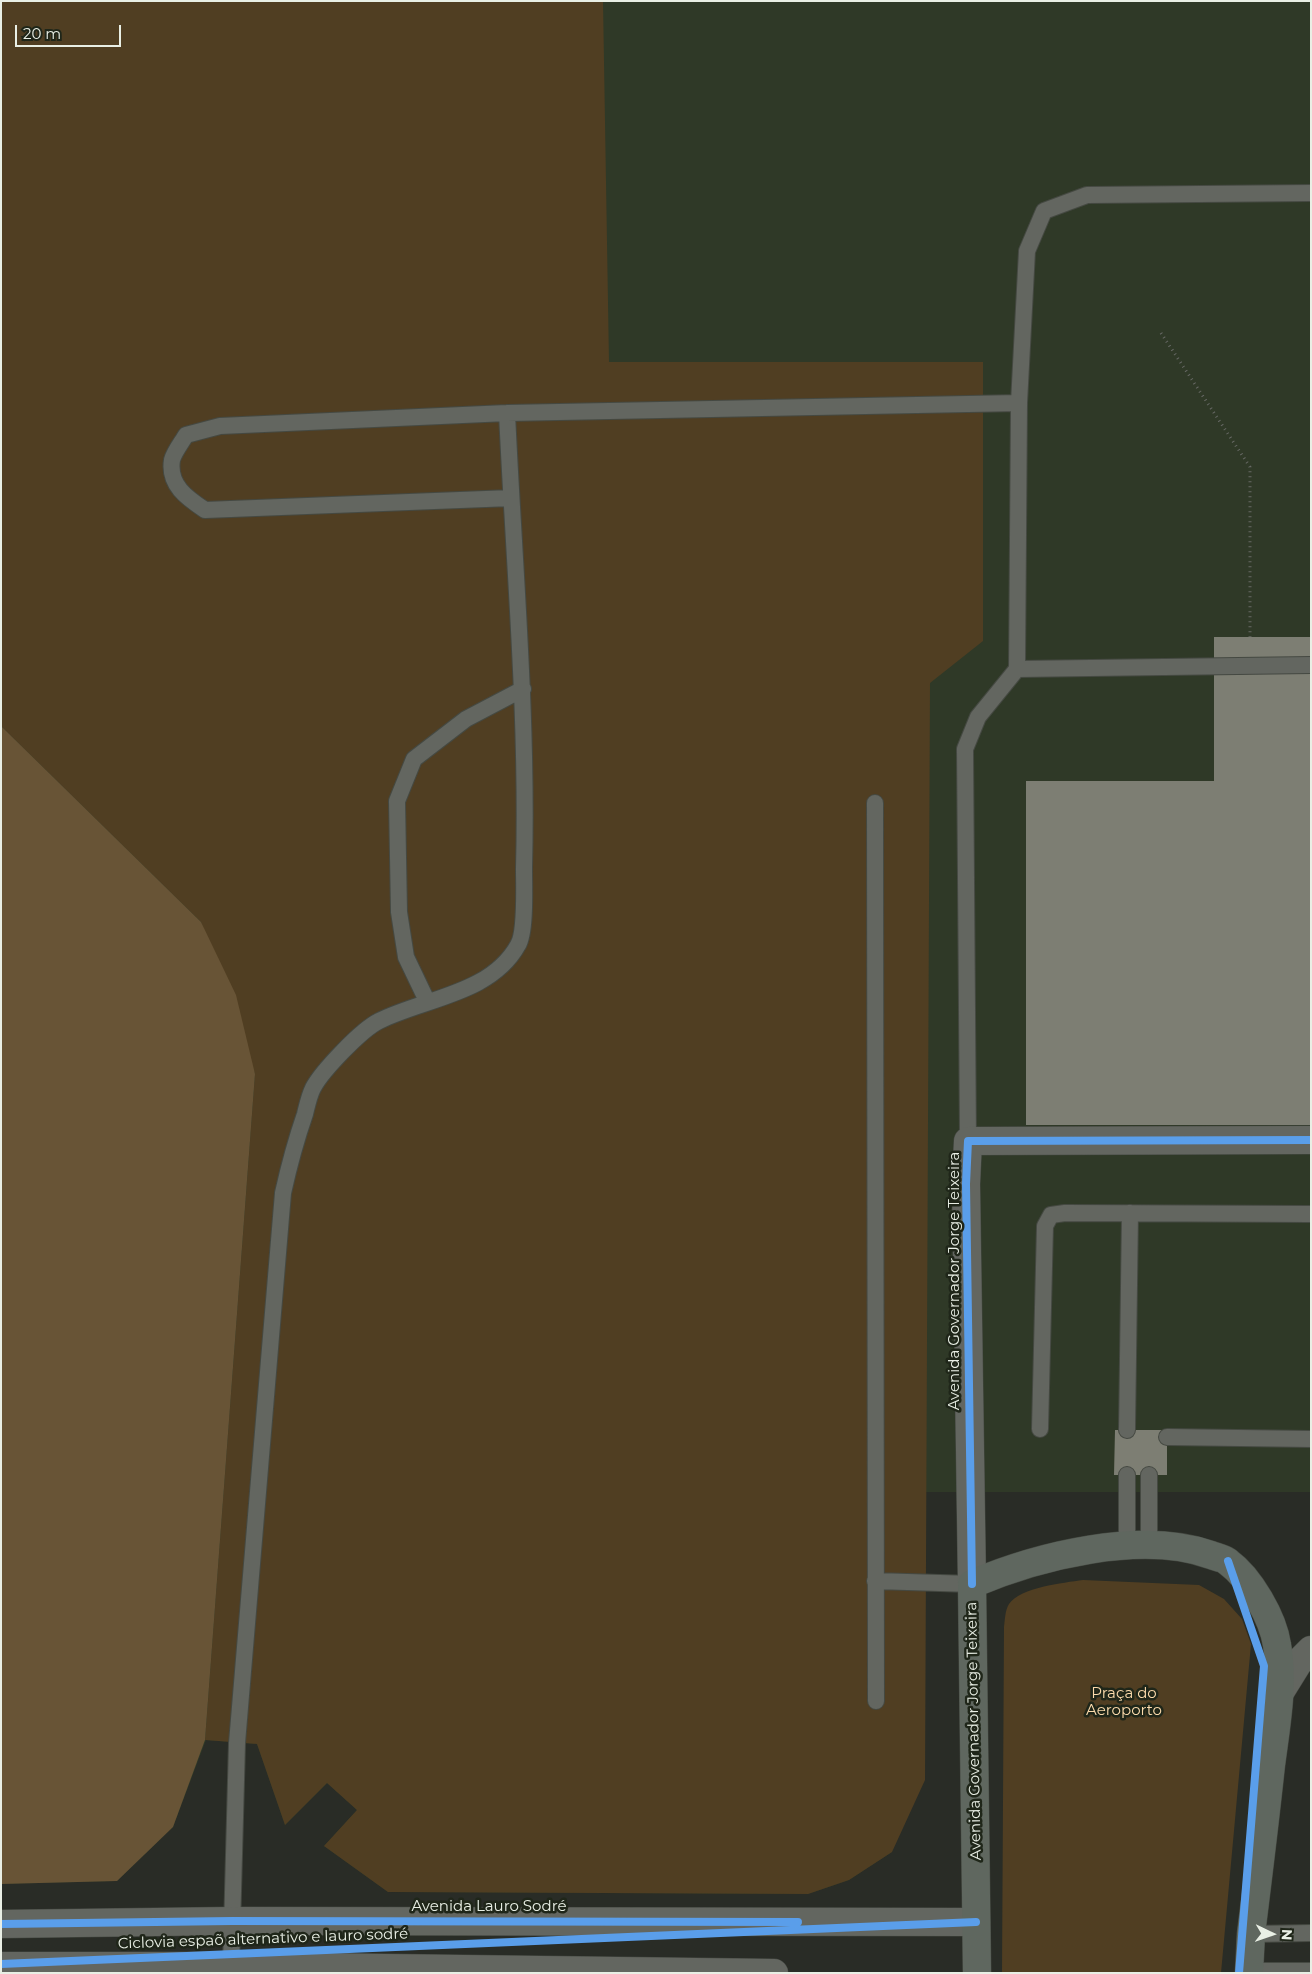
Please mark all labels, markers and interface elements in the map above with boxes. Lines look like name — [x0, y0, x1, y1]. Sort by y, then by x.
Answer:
scale bar — [18, 15, 124, 47]
text: 20 m — [23, 24, 61, 43]
street label: Avenida Governador Jorge Teixeira — [946, 1152, 964, 1410]
street label: Avenida Governador Jorge Teixeira — [963, 1602, 985, 1860]
park label: Praça do Aeroporto — [1086, 1685, 1162, 1720]
street label: Avenida Lauro Sodré — [411, 1898, 567, 1916]
north arrow — [1247, 1909, 1297, 1959]
street label: Ciclovia espaõ alternativo e lauro sodré — [117, 1925, 409, 1953]
text: N — [1278, 1929, 1296, 1941]

